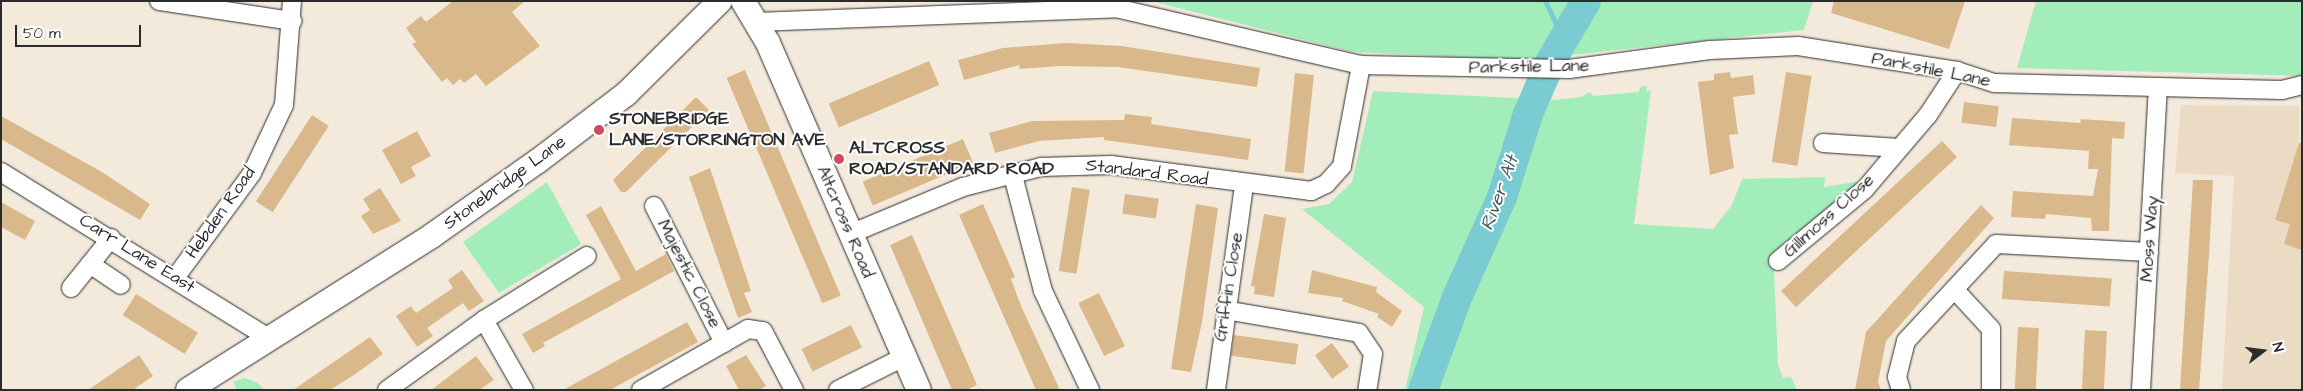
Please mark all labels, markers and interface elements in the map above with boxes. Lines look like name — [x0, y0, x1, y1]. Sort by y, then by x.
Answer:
scale bar — [18, 15, 144, 47]
text: 50 m — [23, 23, 61, 44]
street label: Parkstile Lane — [1870, 48, 1992, 92]
street label: Parkstile Lane — [1468, 55, 1590, 79]
place label: STONEBRIDGE LANE/STORRINGTON AVE — [609, 109, 825, 152]
marker: STONEBRIDGE LANE/STORRINGTON AVE — [593, 124, 605, 136]
street label: Stonebridge Lane — [439, 131, 571, 235]
place label: ALTCROSS ROAD/STANDARD ROAD — [849, 138, 1054, 180]
marker: ALTCROSS ROAD/STANDARD ROAD — [833, 153, 845, 165]
water label: River Alt — [1476, 153, 1524, 233]
street label: Standard Road — [1085, 155, 1209, 191]
street label: Hebden Road — [181, 163, 261, 263]
street label: Altcross Road — [812, 163, 878, 281]
street label: Gillmoss Close — [1779, 170, 1879, 262]
street label: Moss Way — [2136, 195, 2164, 283]
street label: Carr Lane East — [75, 210, 199, 298]
street label: Majestic Close — [652, 216, 726, 332]
street label: Griffin Close — [1210, 231, 1248, 343]
north arrow — [2238, 326, 2288, 376]
text: N — [2267, 340, 2288, 354]

